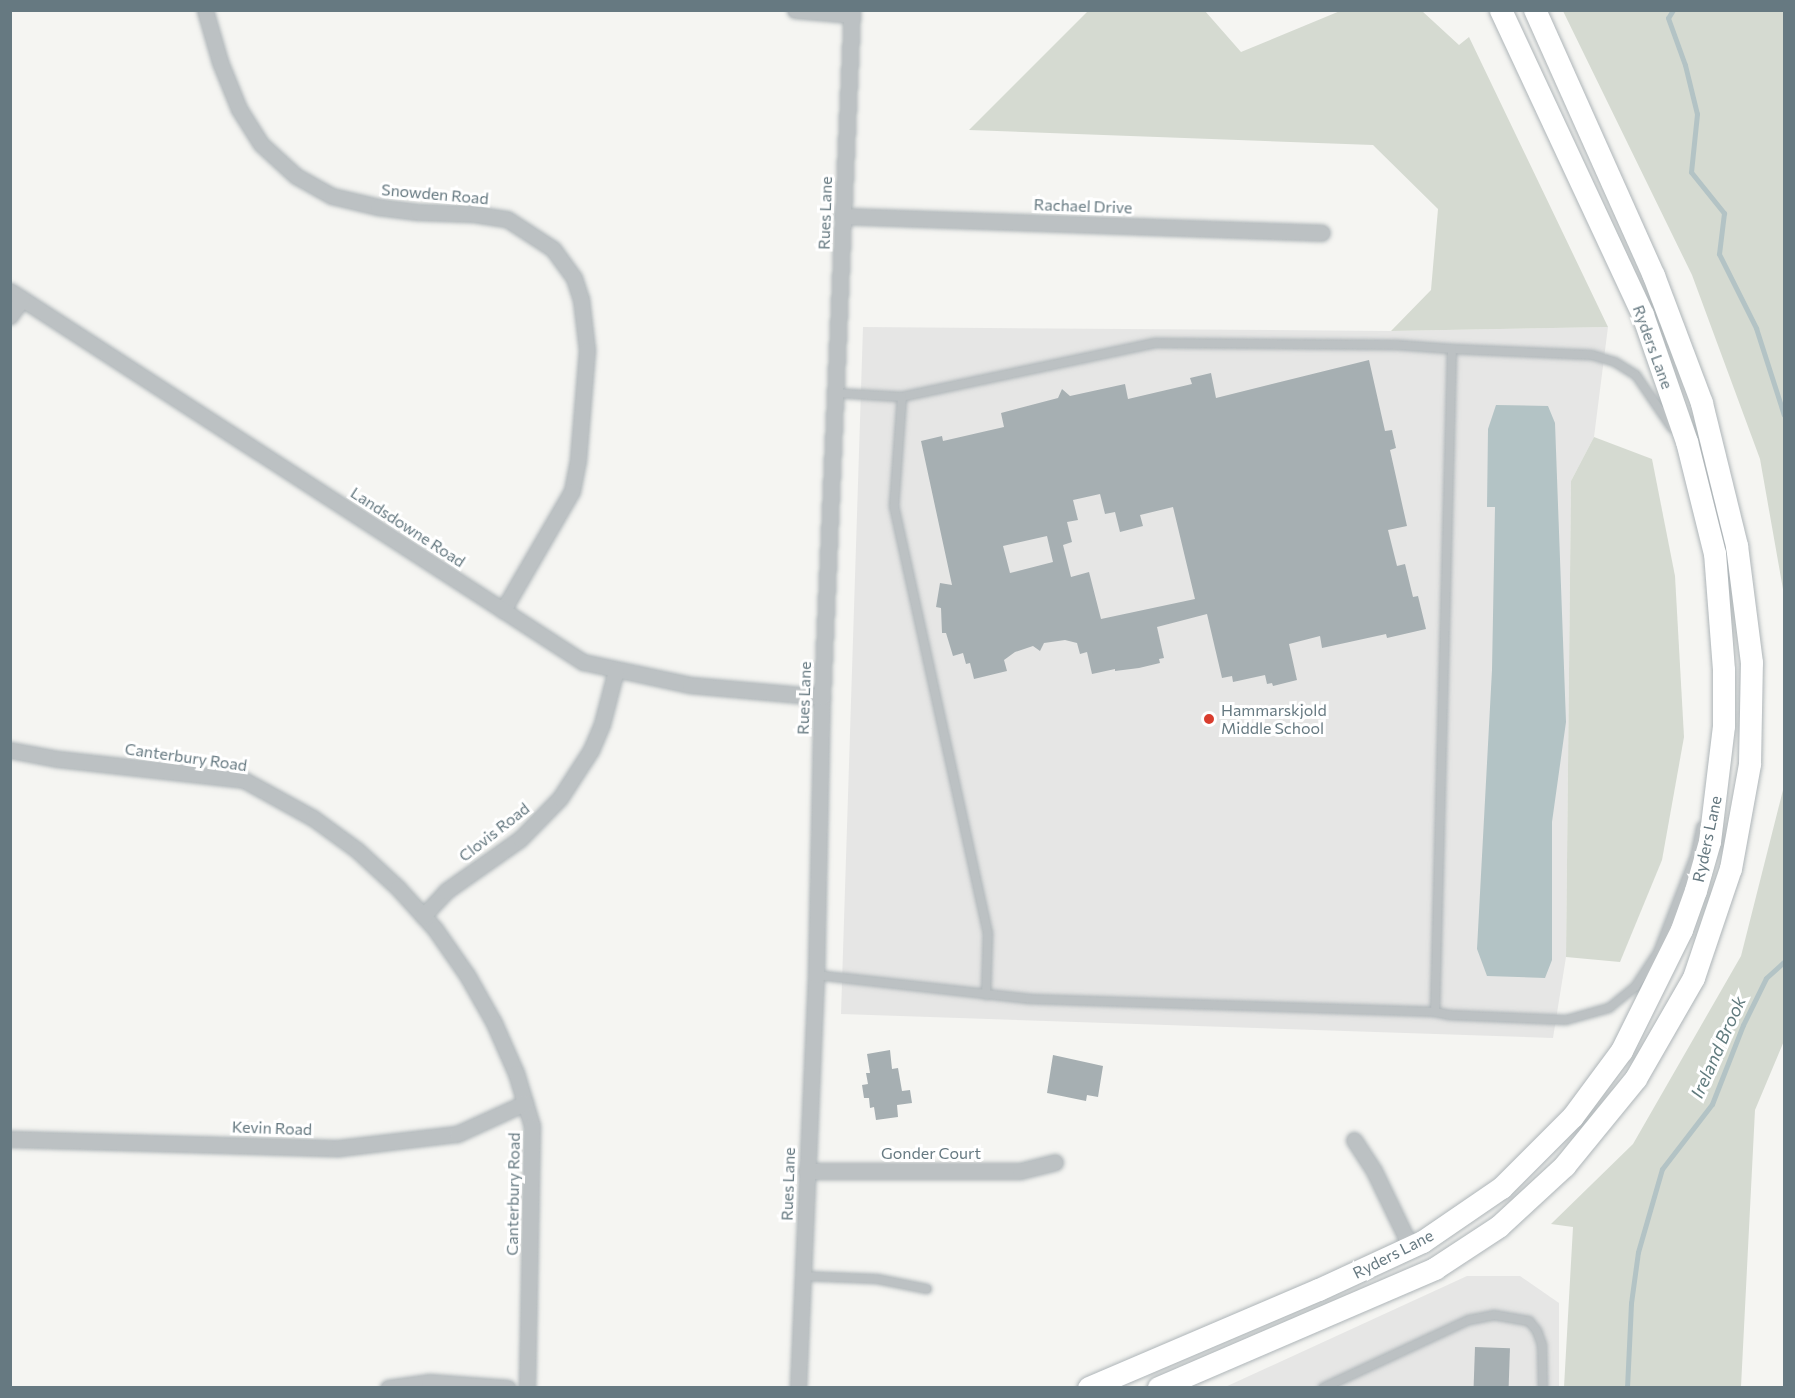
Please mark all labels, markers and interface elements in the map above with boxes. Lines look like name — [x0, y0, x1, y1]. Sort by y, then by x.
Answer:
street label: Rues Lane — [814, 176, 836, 250]
street label: Snowden Road — [381, 180, 489, 208]
street label: Rachael Drive — [1033, 195, 1133, 217]
street label: Ryders Lane — [1629, 302, 1677, 392]
street label: Landsdowne Road — [347, 483, 469, 571]
street label: Rues Lane — [793, 661, 815, 735]
place label: Hammarskjold Middle School — [1221, 700, 1327, 738]
marker: Hammarskjold Middle School — [1202, 712, 1216, 726]
street label: Canterbury Road — [124, 739, 248, 775]
street label: Ryders Lane — [1688, 794, 1726, 884]
street label: Clovis Road — [455, 798, 533, 866]
water label: Ireland Brook — [1686, 993, 1750, 1101]
street label: Kevin Road — [232, 1117, 312, 1139]
street label: Canterbury Road — [502, 1132, 524, 1256]
street label: Gonder Court — [881, 1143, 981, 1163]
street label: Rues Lane — [777, 1147, 799, 1221]
street label: Ryders Lane — [1349, 1225, 1437, 1283]

